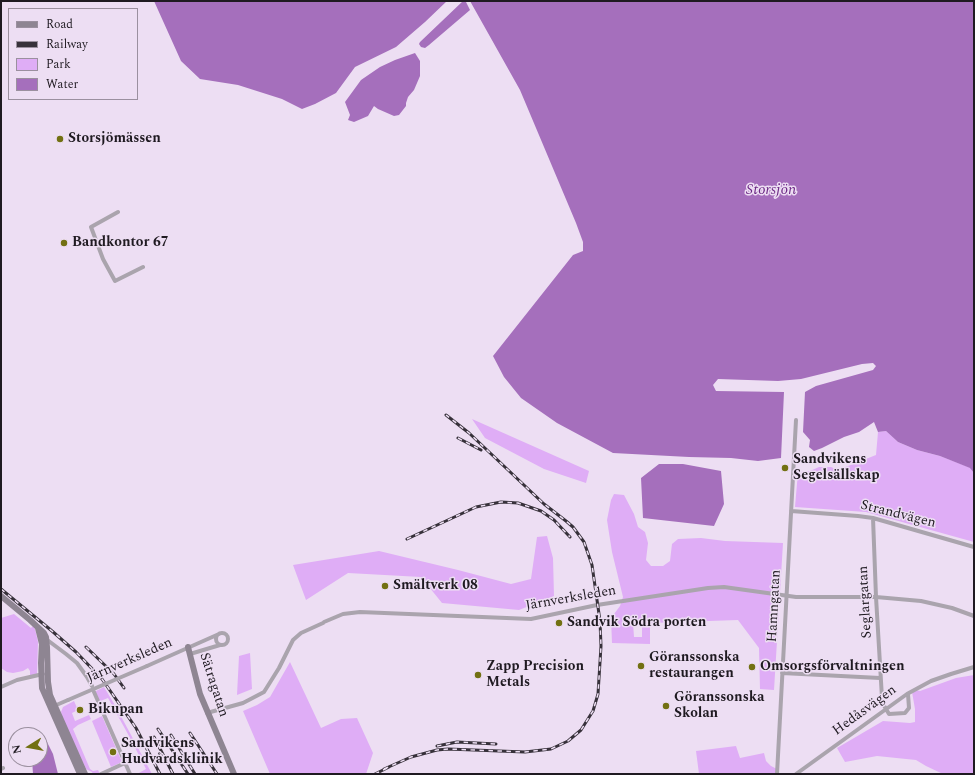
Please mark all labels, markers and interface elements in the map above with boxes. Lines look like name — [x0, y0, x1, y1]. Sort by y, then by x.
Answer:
legend — [8, 8, 138, 100]
text: Road — [46, 15, 73, 34]
text: Railway — [46, 35, 88, 54]
text: Park — [46, 55, 71, 74]
text: Water — [46, 75, 78, 94]
place label: Storsjömässen — [68, 131, 161, 147]
marker: Storsjömässen — [55, 134, 65, 144]
water label: Storsjön — [746, 182, 796, 200]
place label: Bandkontor 67 — [72, 235, 169, 251]
marker: Bandkontor 67 — [59, 238, 69, 248]
place label: Sandvikens Segelsällskap — [793, 452, 880, 484]
marker: Sandvikens Segelsällskap — [780, 463, 790, 473]
street label: Strandvägen — [859, 498, 937, 532]
street label: Seglargatan — [856, 565, 876, 639]
street label: Hamngatan — [765, 569, 785, 643]
place label: Smältverk 08 — [393, 578, 478, 594]
marker: Smältverk 08 — [380, 581, 390, 591]
street label: Järnverksleden — [524, 583, 618, 615]
place label: Sandvik Södra porten — [567, 615, 706, 631]
marker: Sandvik Södra porten — [554, 618, 564, 628]
street label: Järnverksleden — [85, 635, 175, 687]
place label: Göranssonska restaurangen — [649, 650, 739, 682]
street label: Sätragatan — [195, 651, 231, 719]
place label: Zapp Precision Metals — [486, 659, 584, 692]
place label: Omsorgsförvaltningen — [760, 659, 905, 675]
marker: Göranssonska restaurangen — [636, 661, 646, 671]
marker: Omsorgsförvaltningen — [747, 662, 757, 672]
marker: Zapp Precision Metals — [473, 670, 483, 680]
street label: Hedåsvägen — [830, 682, 900, 740]
place label: Göranssonska Skolan — [674, 690, 764, 722]
marker: Göranssonska Skolan — [661, 701, 671, 711]
place label: Bikupan — [88, 702, 143, 718]
marker: Bikupan — [75, 705, 85, 715]
north arrow — [8, 727, 48, 767]
place label: Sandvikens Hudvårdsklinik — [121, 736, 223, 768]
text: N — [8, 743, 26, 755]
marker: Sandvikens Hudvårdsklinik — [108, 747, 118, 757]

